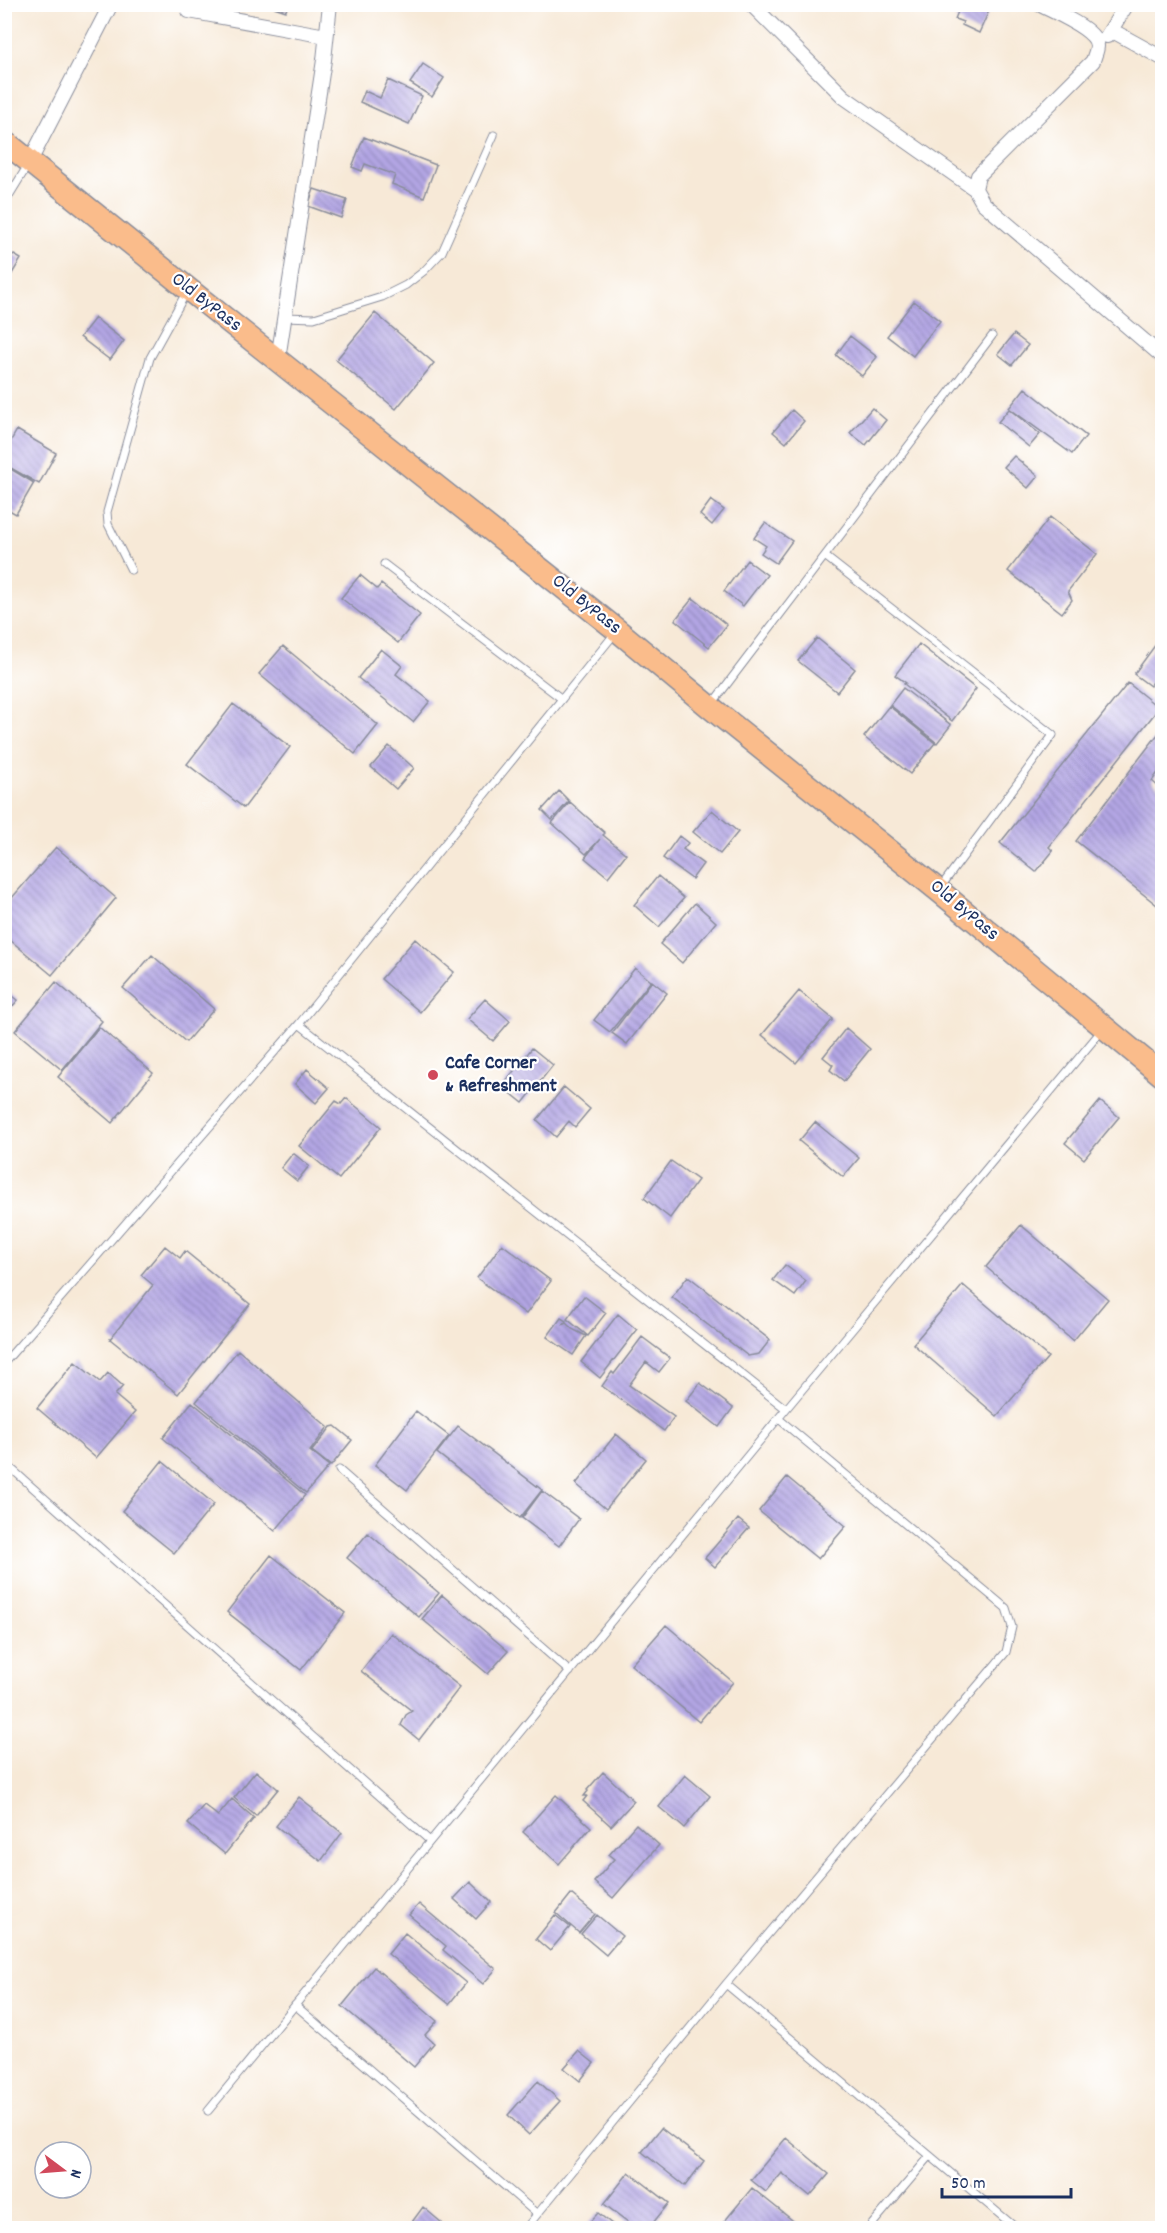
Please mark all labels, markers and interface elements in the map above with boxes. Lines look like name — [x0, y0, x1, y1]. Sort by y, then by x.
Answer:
street label: Old ByPass — [165, 266, 247, 340]
street label: Old ByPass — [545, 568, 627, 642]
street label: Old ByPass — [923, 874, 1005, 948]
place label: Cafe Corner & Refreshment — [445, 1050, 558, 1101]
marker: Cafe Corner & Refreshment — [426, 1068, 440, 1082]
north arrow — [33, 2140, 93, 2200]
scale bar — [942, 2161, 1071, 2199]
text: N — [63, 2166, 87, 2181]
text: 50 m — [951, 2172, 986, 2197]

